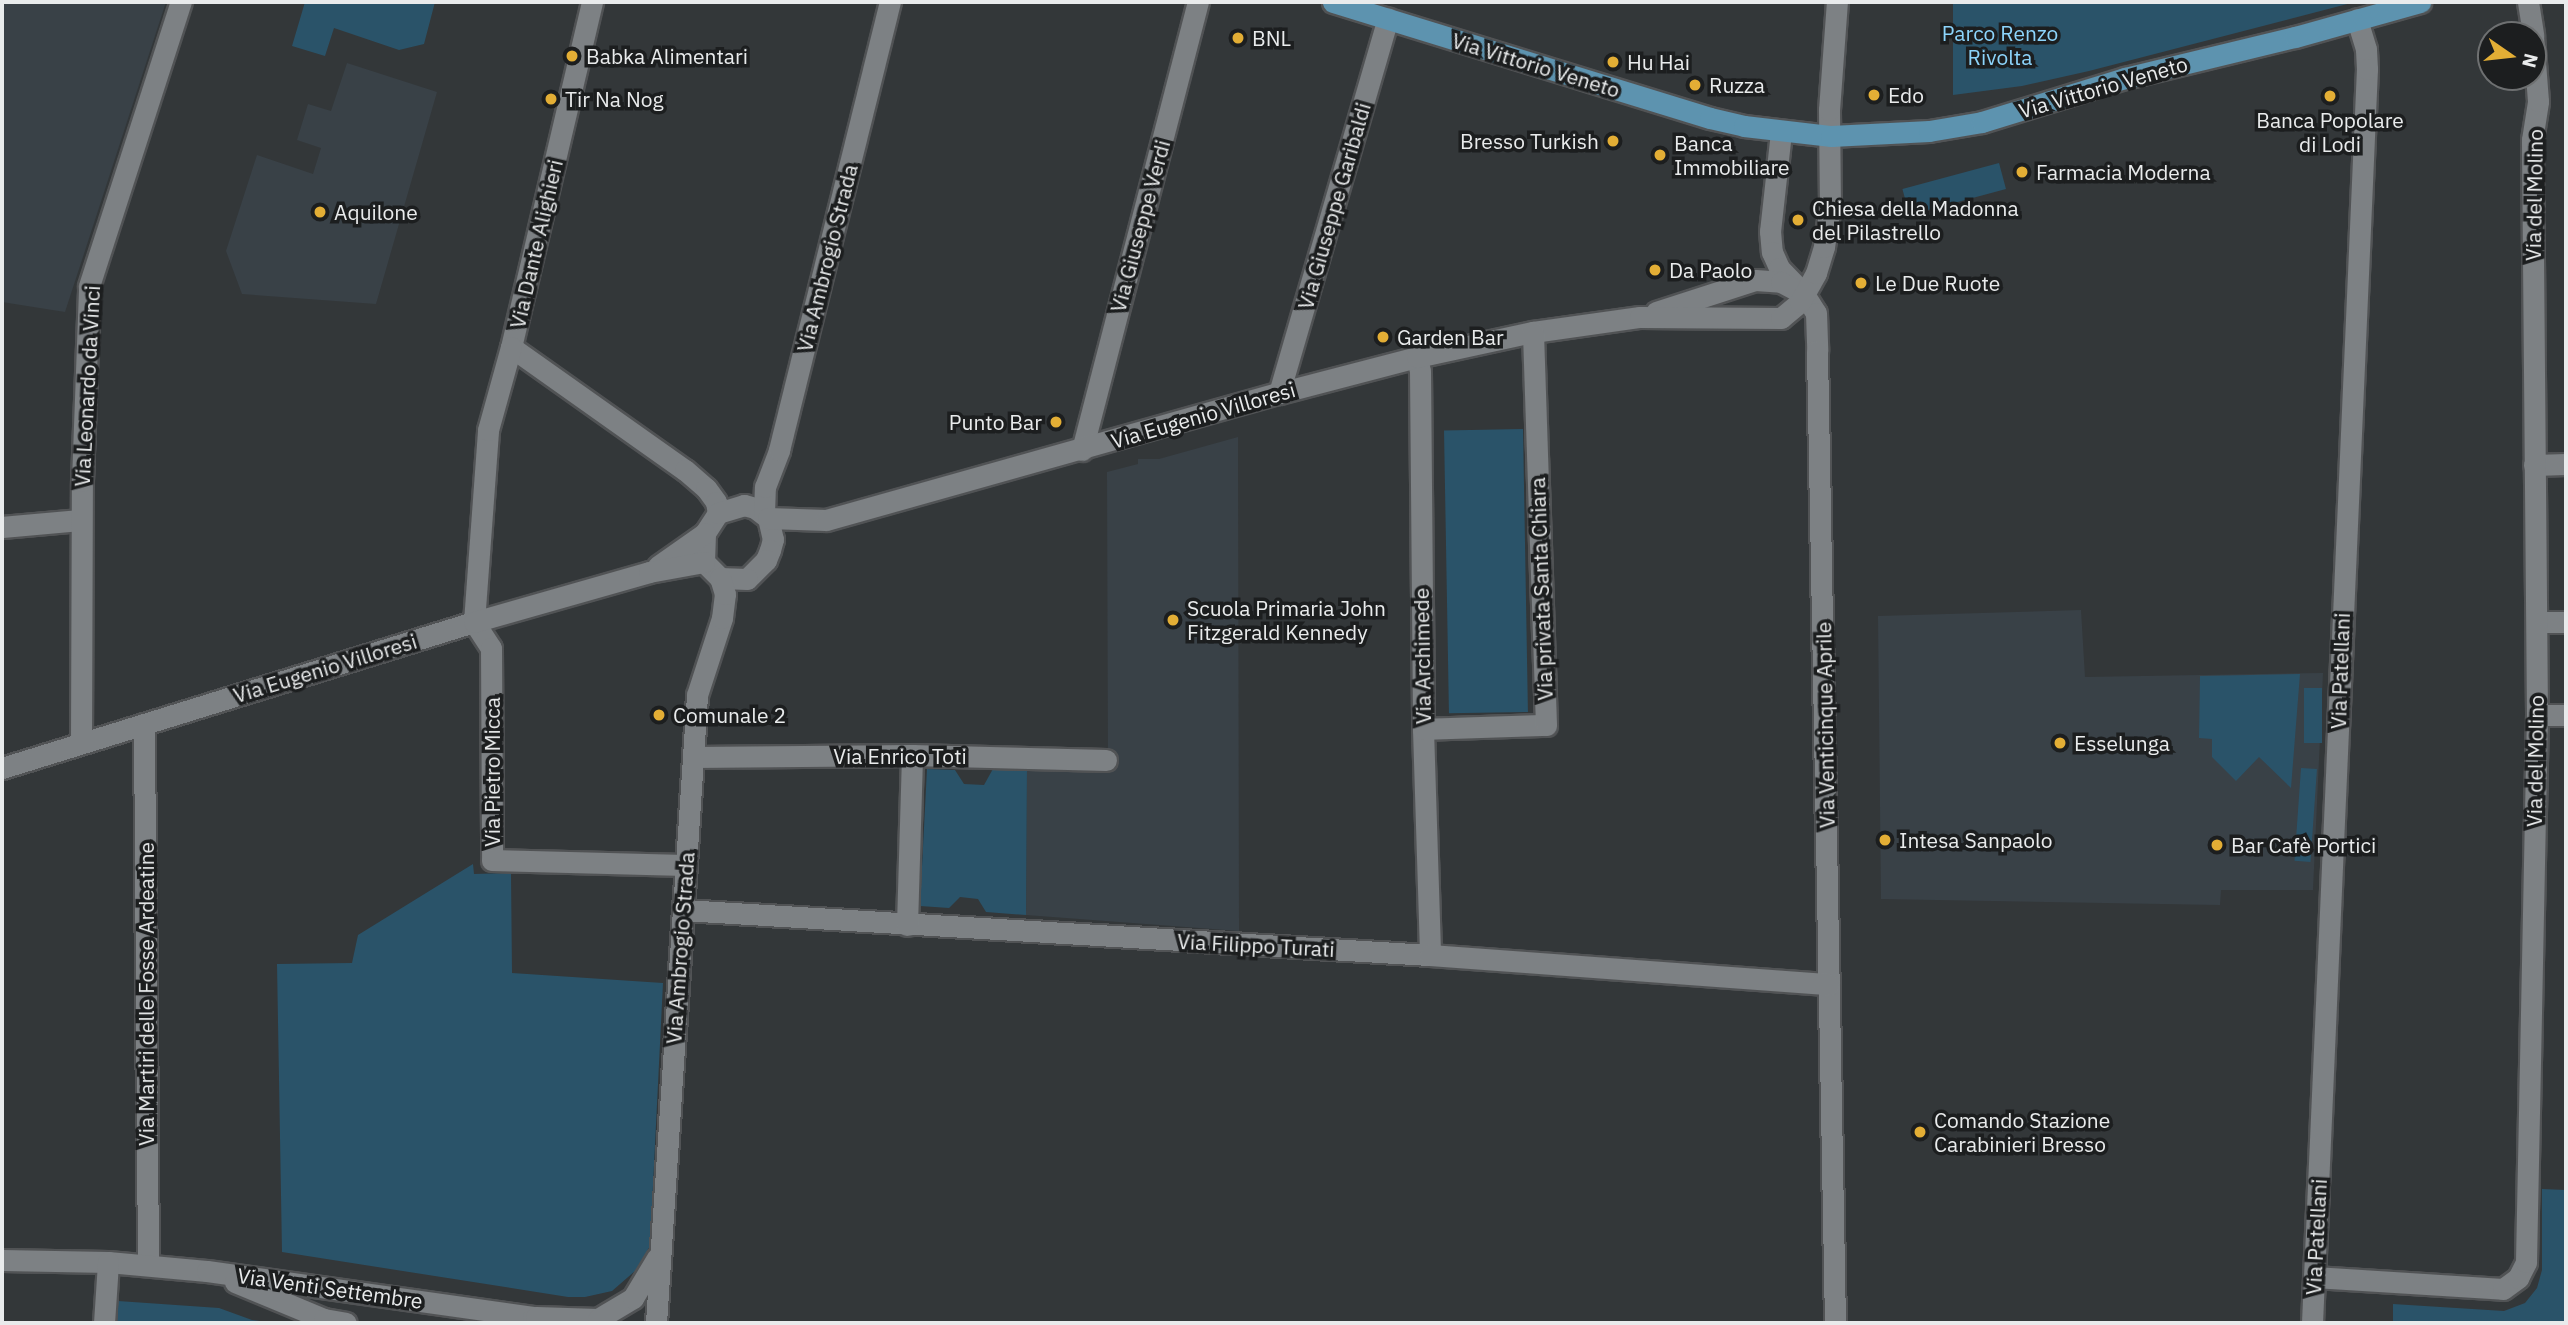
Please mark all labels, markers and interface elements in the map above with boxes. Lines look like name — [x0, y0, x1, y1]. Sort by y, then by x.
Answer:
park label: Parco Renzo Rivolta — [1942, 20, 2058, 70]
north arrow — [2477, 21, 2547, 91]
place label: BNL — [1252, 25, 1291, 51]
street label: Via Vittorio Veneto — [1449, 27, 1623, 103]
marker: BNL — [1230, 30, 1246, 46]
place label: Babka Alimentari — [586, 43, 748, 69]
marker: Babka Alimentari — [564, 48, 580, 64]
place label: Hu Hai — [1627, 49, 1690, 75]
street label: Via Vittorio Veneto — [2016, 51, 2190, 123]
text: N — [2517, 51, 2544, 70]
marker: Hu Hai — [1605, 54, 1621, 70]
place label: Ruzza — [1709, 72, 1765, 98]
marker: Ruzza — [1687, 77, 1703, 93]
place label: Edo — [1888, 82, 1924, 108]
place label: Tir Na Nog — [565, 86, 664, 112]
marker: Edo — [1866, 87, 1882, 103]
marker: Banca Popolare di Lodi — [2322, 88, 2338, 104]
marker: Tir Na Nog — [543, 91, 559, 107]
street label: Via Giuseppe Garibaldi — [1292, 100, 1376, 312]
place label: Banca Popolare di Lodi — [2256, 107, 2404, 157]
place label: Bresso Turkish — [1460, 128, 1599, 154]
street label: Via del Molino — [2520, 129, 2548, 261]
place label: Banca Immobiliare — [1674, 130, 1790, 180]
marker: Bresso Turkish — [1605, 133, 1621, 149]
street label: Via Giuseppe Verdi — [1105, 137, 1175, 315]
marker: Banca Immobiliare — [1652, 147, 1668, 163]
street label: Via Dante Alighieri — [504, 157, 568, 331]
place label: Farmacia Moderna — [2036, 159, 2211, 185]
street label: Via Ambrogio Strada — [792, 162, 862, 354]
marker: Farmacia Moderna — [2014, 164, 2030, 180]
place label: Chiesa della Madonna del Pilastrello — [1812, 195, 2019, 245]
place label: Aquilone — [334, 199, 418, 225]
marker: Aquilone — [312, 204, 328, 220]
marker: Chiesa della Madonna del Pilastrello — [1790, 212, 1806, 228]
place label: Da Paolo — [1669, 257, 1752, 283]
marker: Da Paolo — [1647, 262, 1663, 278]
place label: Le Due Ruote — [1875, 270, 2000, 296]
marker: Le Due Ruote — [1853, 275, 1869, 291]
street label: Via Leonardo da Vinci — [69, 285, 105, 487]
place label: Garden Bar — [1397, 324, 1504, 350]
marker: Garden Bar — [1375, 329, 1391, 345]
street label: Via Eugenio Villoresi — [1108, 377, 1298, 453]
place label: Punto Bar — [949, 409, 1042, 435]
marker: Punto Bar — [1048, 414, 1064, 430]
street label: Via privata Santa Chiara — [1525, 477, 1557, 701]
street label: Via Archimede — [1408, 587, 1436, 725]
place label: Scuola Primaria John Fitzgerald Kennedy — [1187, 595, 1386, 645]
marker: Scuola Primaria John Fitzgerald Kennedy — [1165, 612, 1181, 628]
street label: Via Patellani — [2325, 612, 2355, 730]
street label: Via Venticinque Aprile — [1811, 621, 1839, 829]
street label: Via Eugenio Villoresi — [230, 628, 420, 708]
street label: Via del Molino — [2521, 695, 2549, 827]
street label: Via Pietro Micca — [479, 697, 505, 847]
place label: Comunale 2 — [673, 702, 786, 728]
marker: Comunale 2 — [651, 707, 667, 723]
place label: Esselunga — [2074, 730, 2170, 756]
marker: Esselunga — [2052, 735, 2068, 751]
street label: Via Enrico Toti — [833, 743, 967, 769]
place label: Intesa Sanpaolo — [1899, 827, 2053, 853]
marker: Intesa Sanpaolo — [1877, 832, 1893, 848]
place label: Bar Cafè Portici — [2231, 832, 2376, 858]
marker: Bar Cafè Portici — [2209, 837, 2225, 853]
street label: Via Martiri delle Fosse Ardeatine — [133, 842, 159, 1146]
street label: Via Ambrogio Strada — [661, 851, 699, 1045]
street label: Via Filippo Turati — [1177, 928, 1335, 962]
place label: Comando Stazione Carabinieri Bresso — [1934, 1107, 2110, 1157]
marker: Comando Stazione Carabinieri Bresso — [1912, 1124, 1928, 1140]
street label: Via Patellani — [2300, 1178, 2332, 1296]
street label: Via Venti Settembre — [236, 1263, 424, 1313]

